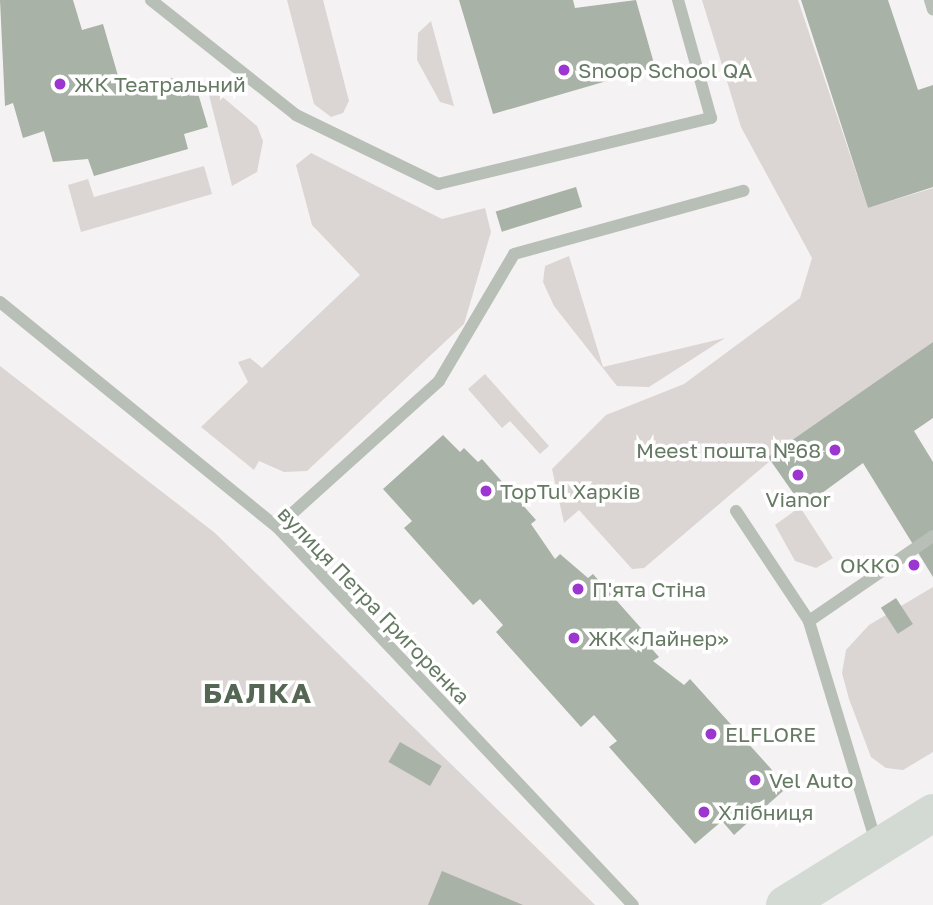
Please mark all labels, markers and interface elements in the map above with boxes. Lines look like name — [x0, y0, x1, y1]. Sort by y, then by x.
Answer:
place label: Snoop School QA — [578, 57, 752, 83]
marker: Snoop School QA — [556, 62, 572, 78]
place label: ЖК Театральний — [74, 71, 246, 97]
marker: ЖК Театральний — [52, 76, 68, 92]
place label: Meest пошта №68 — [636, 437, 821, 463]
marker: Meest пошта №68 — [827, 442, 843, 458]
marker: Vianor — [790, 467, 806, 483]
place label: TopTul Харків — [500, 478, 640, 504]
marker: TopTul Харків — [478, 483, 494, 499]
place label: Vianor — [765, 486, 831, 512]
street label: вулиця Петра Григоренка — [273, 501, 475, 709]
place label: ОККО — [840, 552, 900, 578]
marker: ОККО — [906, 557, 922, 573]
place label: П'ята Стіна — [592, 576, 706, 602]
marker: П'ята Стіна — [570, 581, 586, 597]
place label: ЖК «Лайнер» — [588, 625, 729, 651]
marker: ЖК «Лайнер» — [566, 630, 582, 646]
district label: БАЛКА — [204, 676, 312, 710]
place label: ELFLORE — [725, 721, 816, 747]
marker: ELFLORE — [703, 726, 719, 742]
place label: Vel Auto — [769, 767, 853, 793]
marker: Vel Auto — [747, 772, 763, 788]
place label: Хлібниця — [718, 799, 814, 825]
marker: Хлібниця — [696, 804, 712, 820]

